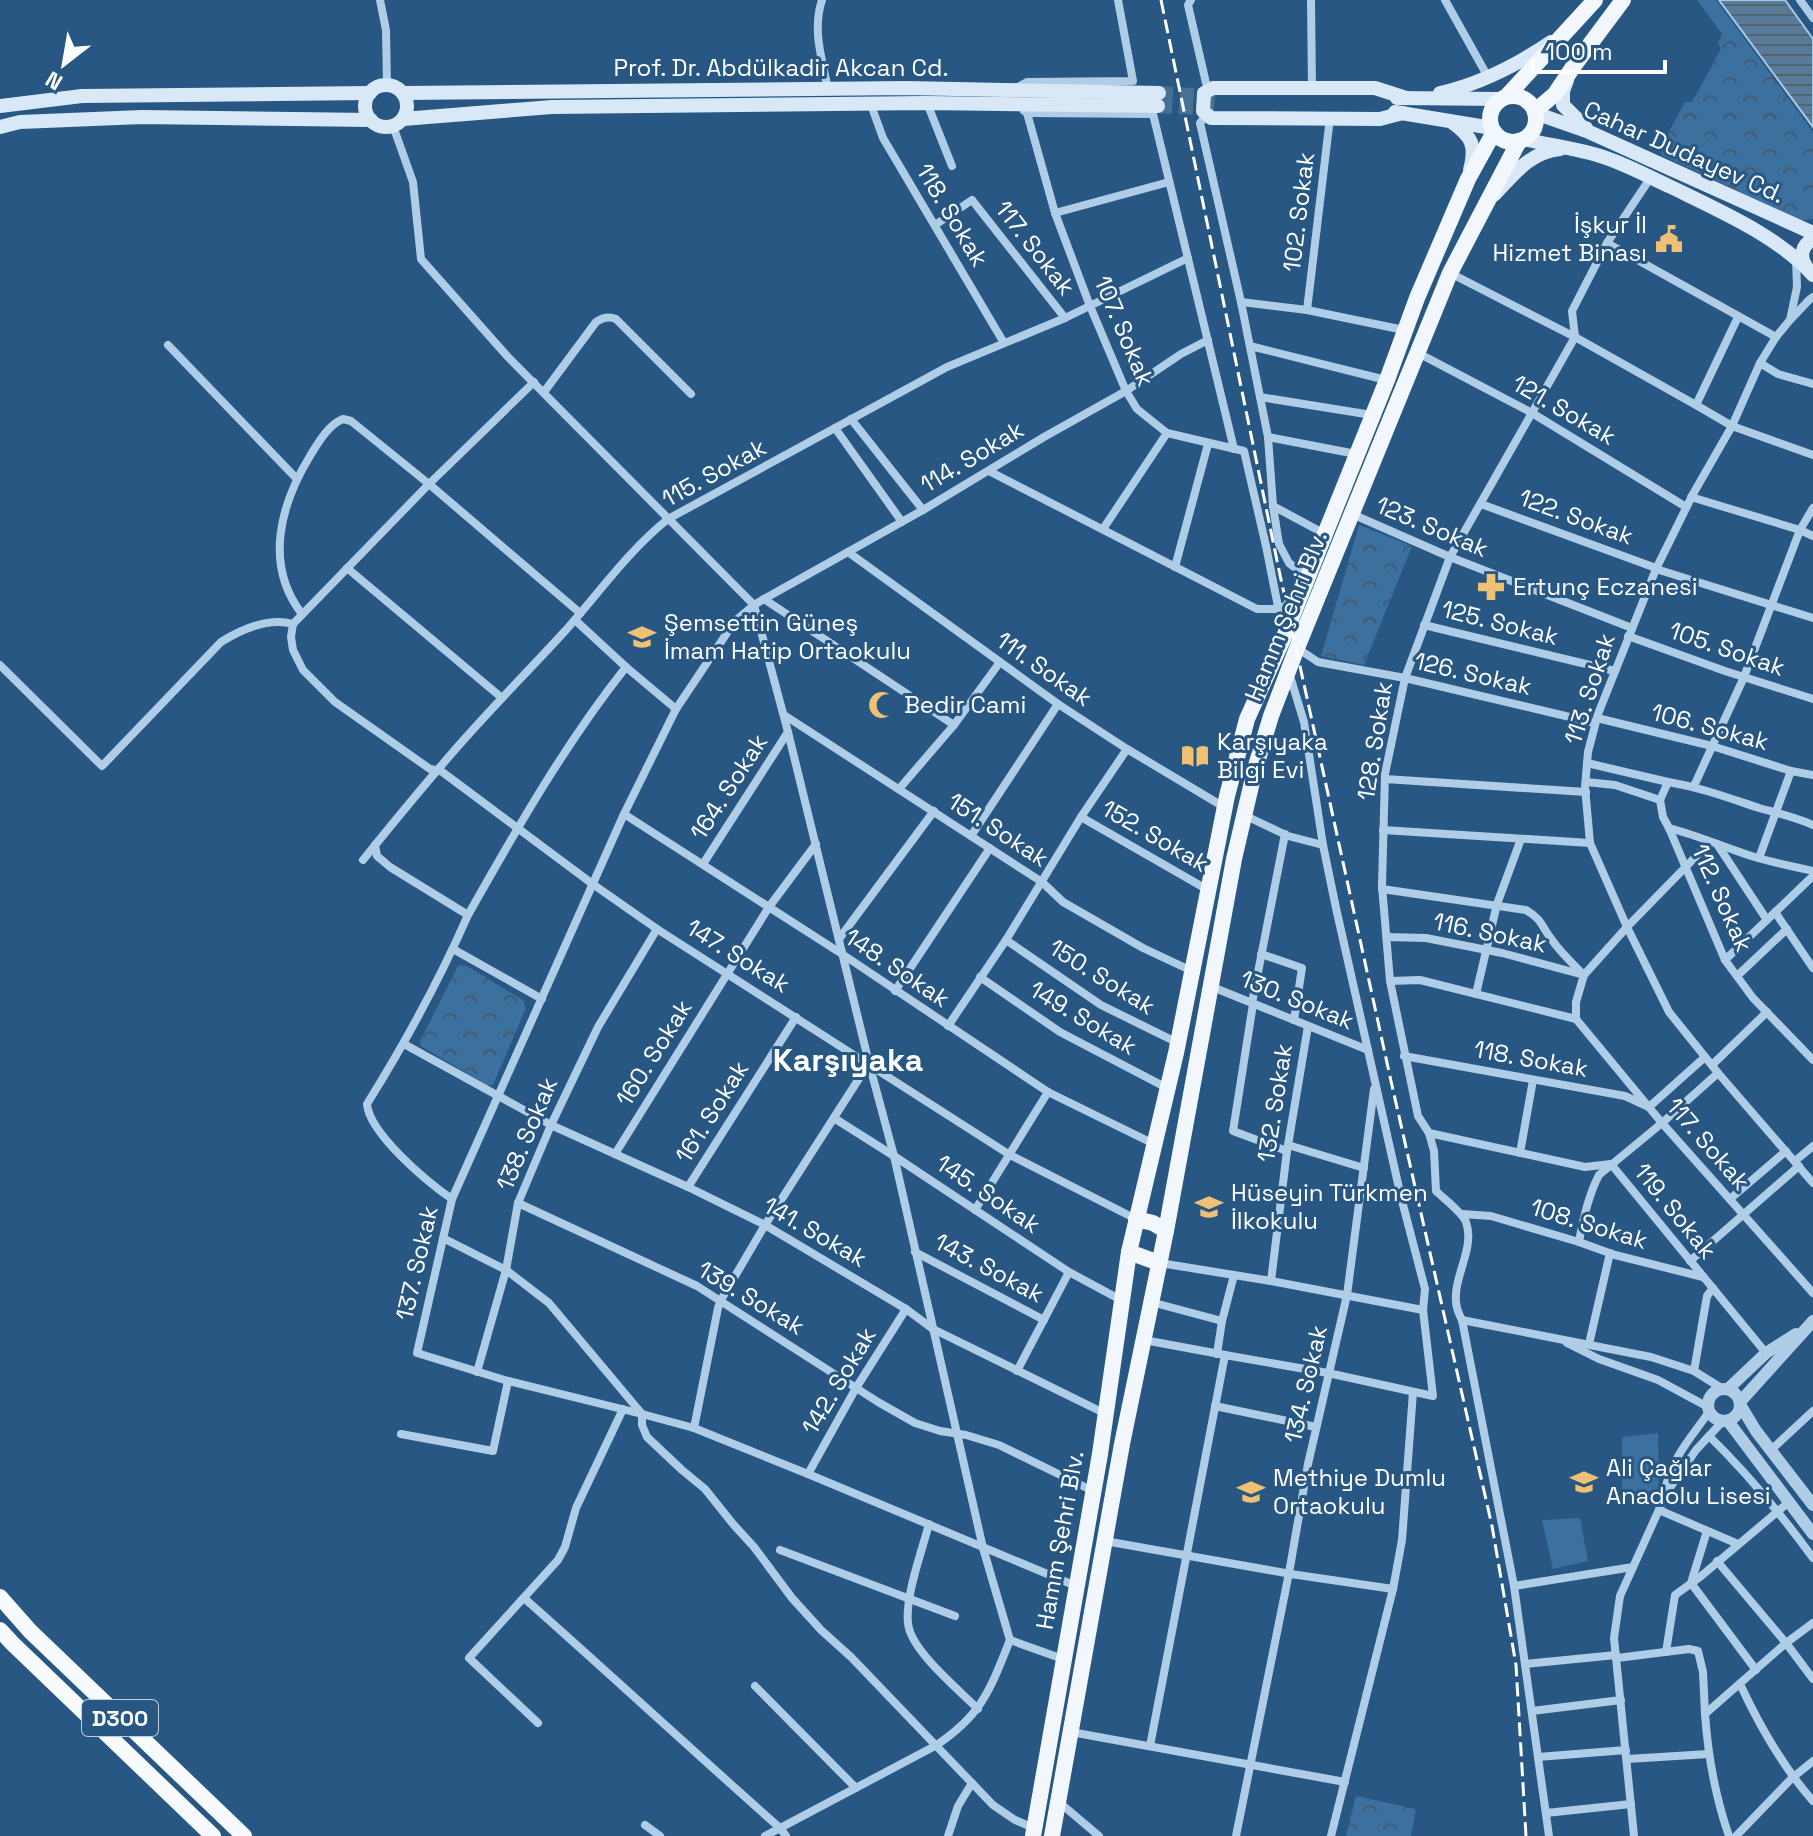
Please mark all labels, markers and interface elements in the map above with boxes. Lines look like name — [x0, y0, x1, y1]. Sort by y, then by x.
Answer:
north arrow — [24, 24, 104, 104]
scale bar — [1533, 24, 1665, 74]
text: 100 m — [1545, 36, 1613, 67]
street label: Prof. Dr. Abdülkadir Akcan Cd. — [614, 52, 948, 83]
text: N — [40, 65, 67, 97]
street label: Cahar Dudayev Cd. — [1579, 93, 1790, 210]
street label: 102. Sokak — [1276, 150, 1321, 273]
street label: 118. Sokak — [909, 157, 995, 272]
street label: 117. Sokak — [989, 194, 1082, 302]
place label: İşkur İl Hizmet Binası — [1493, 209, 1647, 268]
public building icon: İşkur İl Hizmet Binası — [1654, 224, 1684, 254]
street label: 107. Sokak — [1087, 271, 1162, 391]
street label: 121. Sokak — [1507, 367, 1622, 452]
street label: 114. Sokak — [914, 414, 1029, 500]
street label: 115. Sokak — [656, 431, 772, 514]
street label: 122. Sokak — [1515, 482, 1638, 552]
street label: 123. Sokak — [1371, 489, 1493, 564]
street label: Hamm Şehri Blv. — [1237, 526, 1334, 706]
place label: Ertunç Eczanesi — [1513, 571, 1698, 602]
pharmacy icon: Ertunç Eczanesi — [1476, 572, 1506, 602]
street label: 125. Sokak — [1439, 593, 1562, 652]
place label: Şemsettin Güneş İmam Hatip Ortaokulu — [664, 607, 911, 666]
street label: 105. Sokak — [1665, 614, 1789, 683]
school or university icon: Şemsettin Güneş İmam Hatip Ortaokulu — [627, 622, 657, 652]
street label: 111. Sokak — [990, 624, 1098, 713]
street label: 113. Sokak — [1557, 629, 1622, 748]
street label: 126. Sokak — [1411, 645, 1535, 702]
street label: 128. Sokak — [1350, 679, 1399, 803]
place label: Bedir Cami — [904, 689, 1026, 720]
mosque icon: Bedir Cami — [867, 690, 897, 720]
street label: 106. Sokak — [1648, 696, 1772, 757]
place label: Karşıyaka Bilgi Evi — [1217, 726, 1328, 785]
street label: 164. Sokak — [683, 728, 774, 846]
library icon: Karşıyaka Bilgi Evi — [1180, 741, 1210, 771]
street label: 151. Sokak — [942, 785, 1055, 874]
street label: 152. Sokak — [1096, 792, 1215, 879]
street label: 112. Sokak — [1685, 839, 1760, 957]
street label: 116. Sokak — [1431, 905, 1550, 960]
street label: 147. Sokak — [681, 912, 796, 1000]
street label: 148. Sokak — [839, 921, 956, 1014]
street label: 150. Sokak — [1043, 932, 1161, 1021]
street label: 130. Sokak — [1236, 963, 1359, 1036]
street label: 149. Sokak — [1024, 973, 1143, 1062]
street label: 160. Sokak — [609, 994, 699, 1112]
street label: 118. Sokak — [1472, 1033, 1591, 1084]
district label: Karşıyaka — [773, 1040, 923, 1080]
street label: 132. Sokak — [1250, 1041, 1299, 1164]
street label: 161. Sokak — [668, 1055, 755, 1169]
street label: 138. Sokak — [489, 1073, 564, 1195]
street label: 117. Sokak — [1660, 1091, 1757, 1196]
street label: 145. Sokak — [930, 1147, 1047, 1240]
street label: 119. Sokak — [1627, 1156, 1724, 1265]
place label: Hüseyin Türkmen İlkokulu — [1231, 1177, 1428, 1236]
street label: 141. Sokak — [758, 1189, 873, 1274]
street label: 108. Sokak — [1527, 1191, 1651, 1256]
school or university icon: Hüseyin Türkmen İlkokulu — [1194, 1192, 1224, 1222]
street label: 137. Sokak — [388, 1202, 445, 1323]
street label: 143. Sokak — [929, 1226, 1050, 1309]
street label: 139. Sokak — [692, 1254, 810, 1342]
street label: 142. Sokak — [794, 1321, 883, 1440]
street label: 134. Sokak — [1277, 1322, 1334, 1446]
street label: Hamm Şehri Blv. — [1028, 1448, 1091, 1632]
place label: Ali Çağlar Anadolu Lisesi — [1606, 1452, 1771, 1511]
place label: Methiye Dumlu Ortaokulu — [1273, 1462, 1446, 1521]
school or university icon: Ali Çağlar Anadolu Lisesi — [1569, 1467, 1599, 1497]
school or university icon: Methiye Dumlu Ortaokulu — [1236, 1477, 1266, 1507]
road number: D300 — [82, 1700, 158, 1736]

